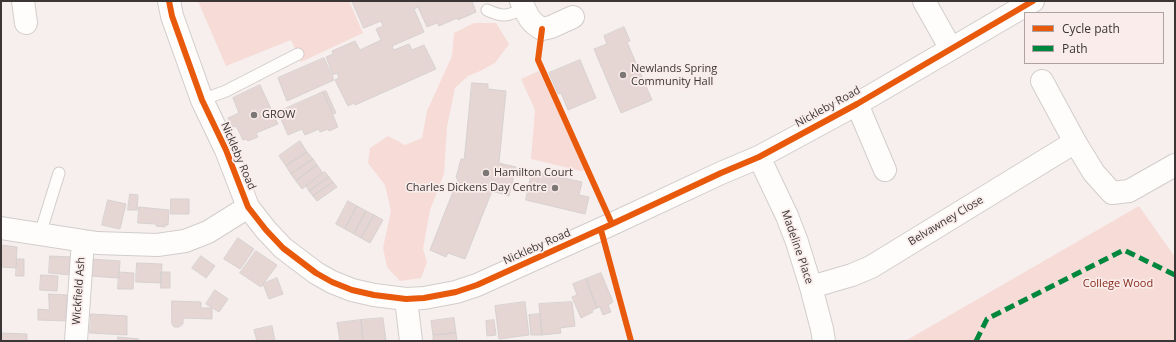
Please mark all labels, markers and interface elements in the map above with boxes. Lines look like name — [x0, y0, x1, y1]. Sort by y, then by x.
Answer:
legend — [1024, 12, 1164, 64]
text: Cycle path — [1062, 20, 1120, 37]
text: Path — [1062, 40, 1088, 57]
place label: Newlands Spring Community Hall — [631, 62, 717, 88]
marker: Newlands Spring Community Hall — [618, 70, 628, 80]
street label: Nickleby Road — [793, 84, 863, 130]
place label: GROW — [262, 108, 295, 122]
marker: GROW — [249, 110, 259, 120]
street label: Nickleby Road — [218, 120, 258, 192]
place label: Hamilton Court — [494, 166, 573, 180]
marker: Hamilton Court — [481, 168, 491, 178]
place label: Charles Dickens Day Centre — [406, 181, 547, 195]
marker: Charles Dickens Day Centre — [550, 183, 560, 193]
street label: Belvawney Close — [906, 193, 986, 249]
street label: Madeline Place — [778, 208, 816, 286]
street label: Nickleby Road — [501, 226, 573, 268]
street label: Wickfield Ash — [70, 257, 88, 325]
park label: College Wood — [1083, 277, 1153, 291]

